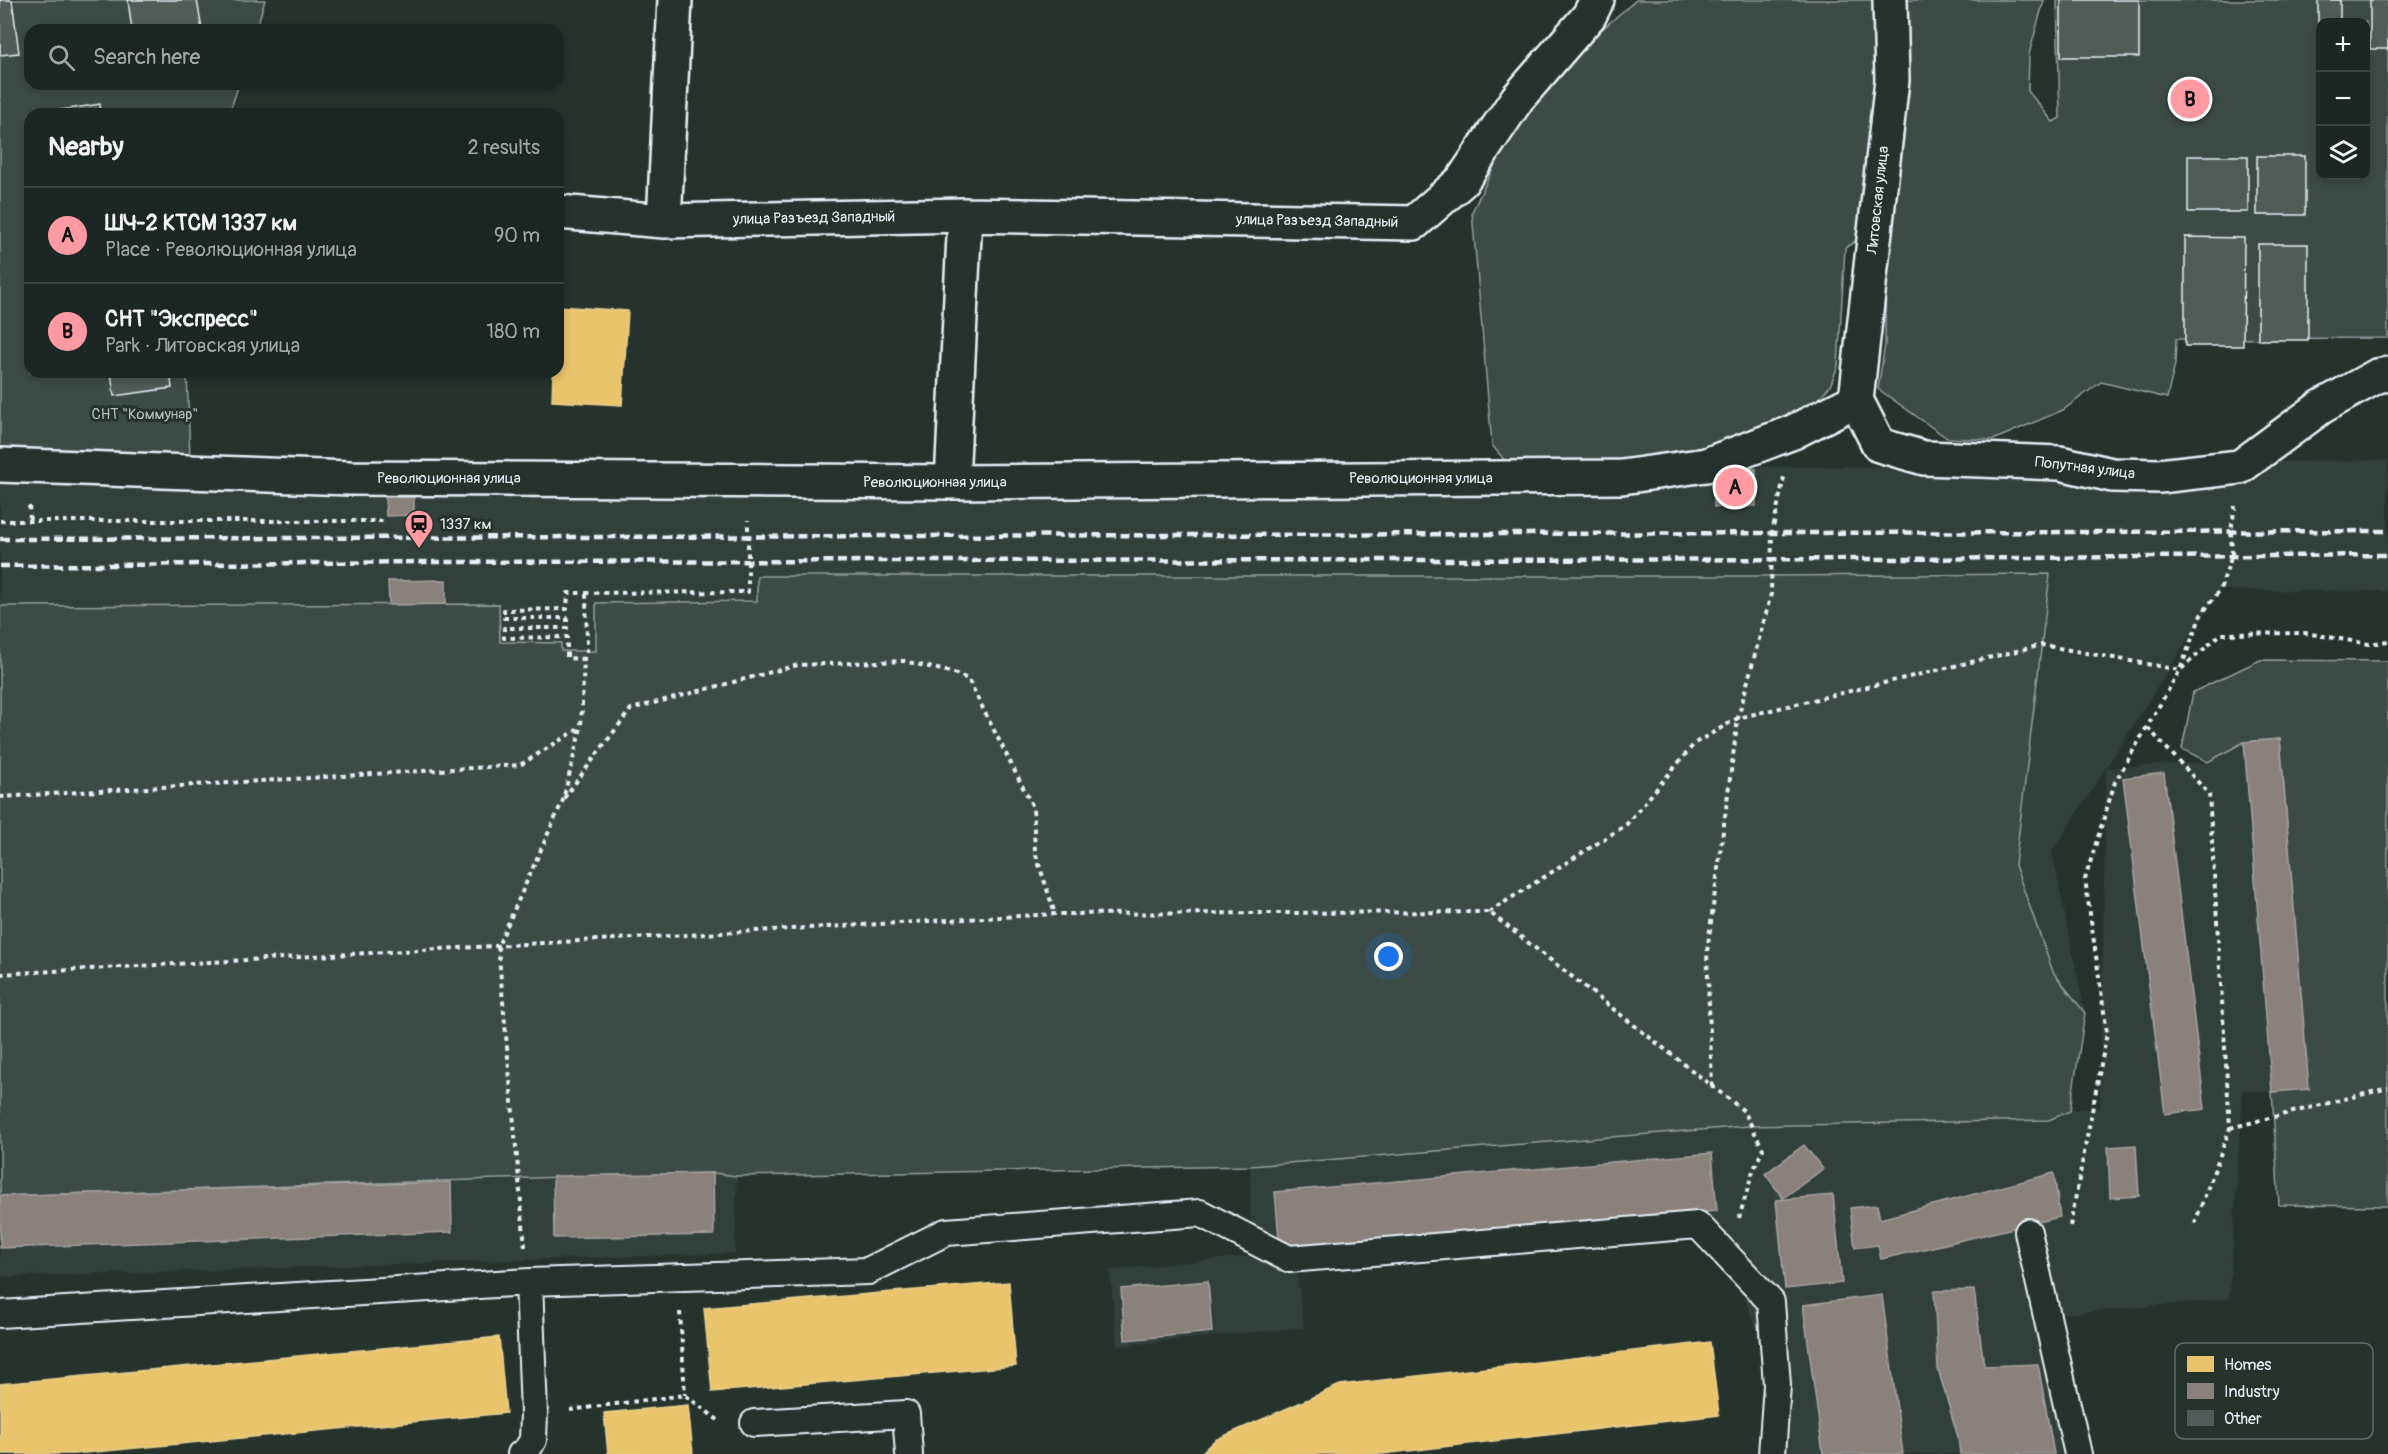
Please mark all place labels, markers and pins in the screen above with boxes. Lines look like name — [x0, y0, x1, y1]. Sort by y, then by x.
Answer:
pin: B — [2170, 76, 2210, 122]
pin: A — [1716, 464, 1754, 510]
station icon: 1337 км — [403, 508, 435, 550]
place label: 1337 км — [440, 515, 492, 534]

